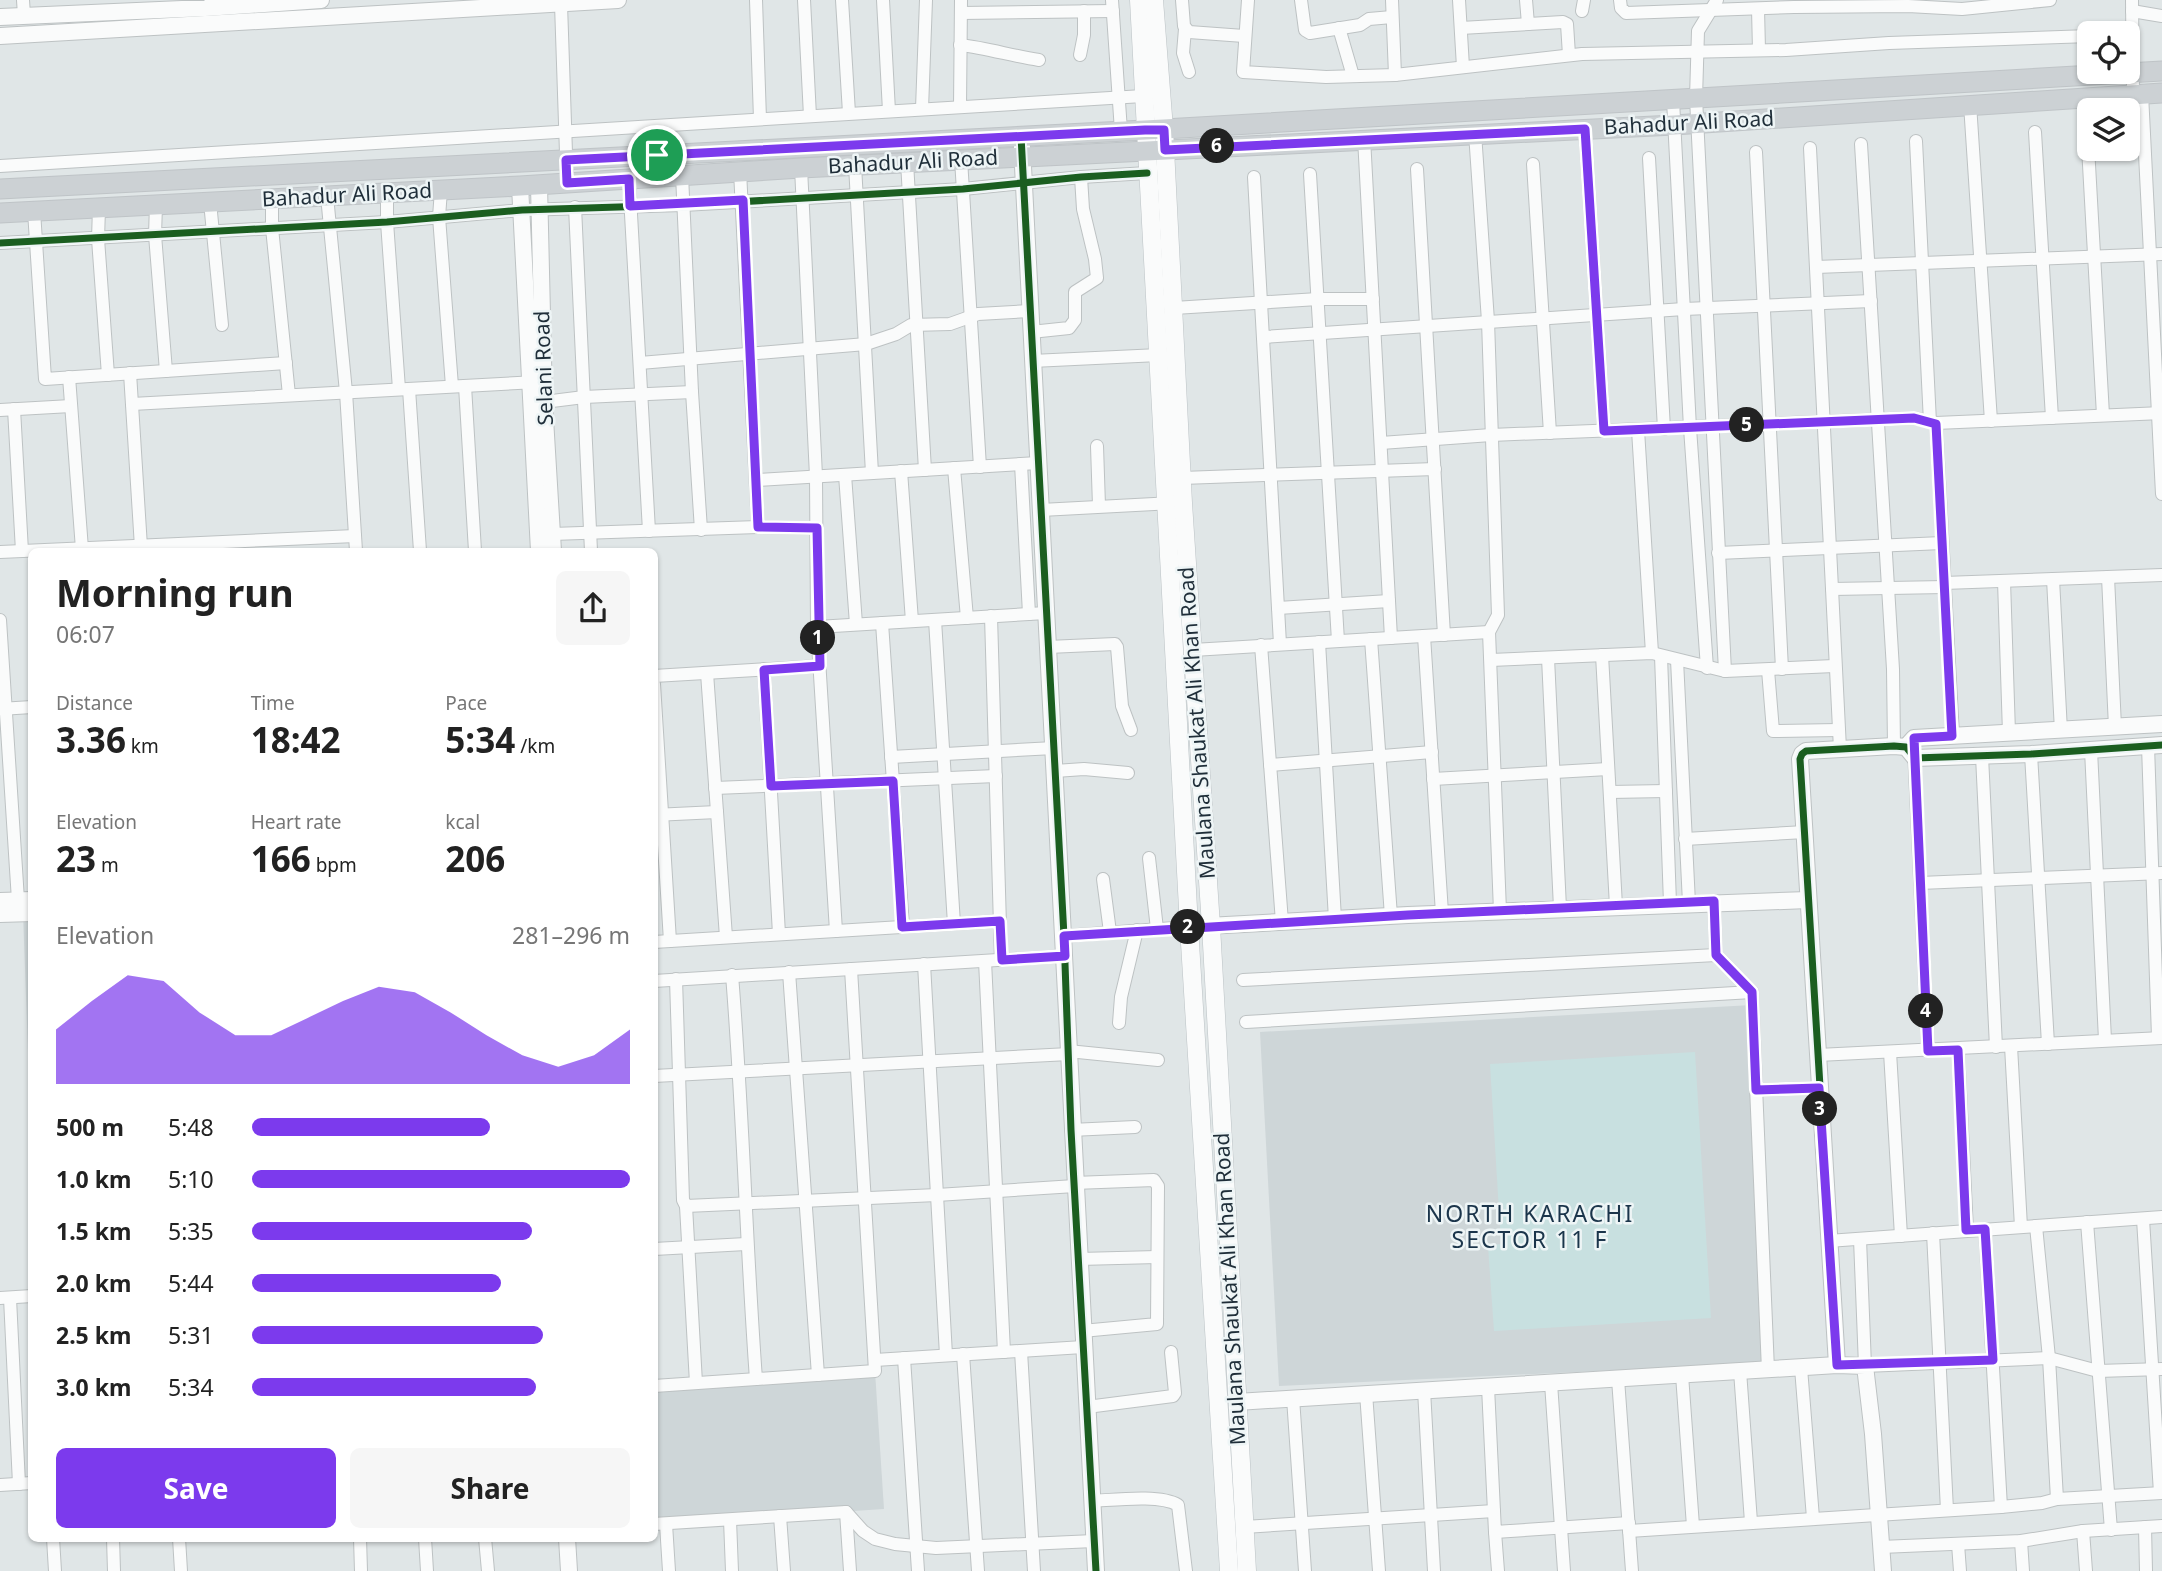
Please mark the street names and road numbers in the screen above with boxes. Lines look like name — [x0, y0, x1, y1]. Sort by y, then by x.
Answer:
street label: Bahadur Ali Road — [1603, 104, 1775, 140]
street label: Bahadur Ali Road — [827, 143, 999, 179]
street label: Bahadur Ali Road — [261, 176, 433, 212]
street label: Selani Road — [527, 310, 559, 426]
street label: Maulana Shaukat Ali Khan Road — [1171, 566, 1221, 880]
street label: Maulana Shaukat Ali Khan Road — [1207, 1132, 1251, 1446]

